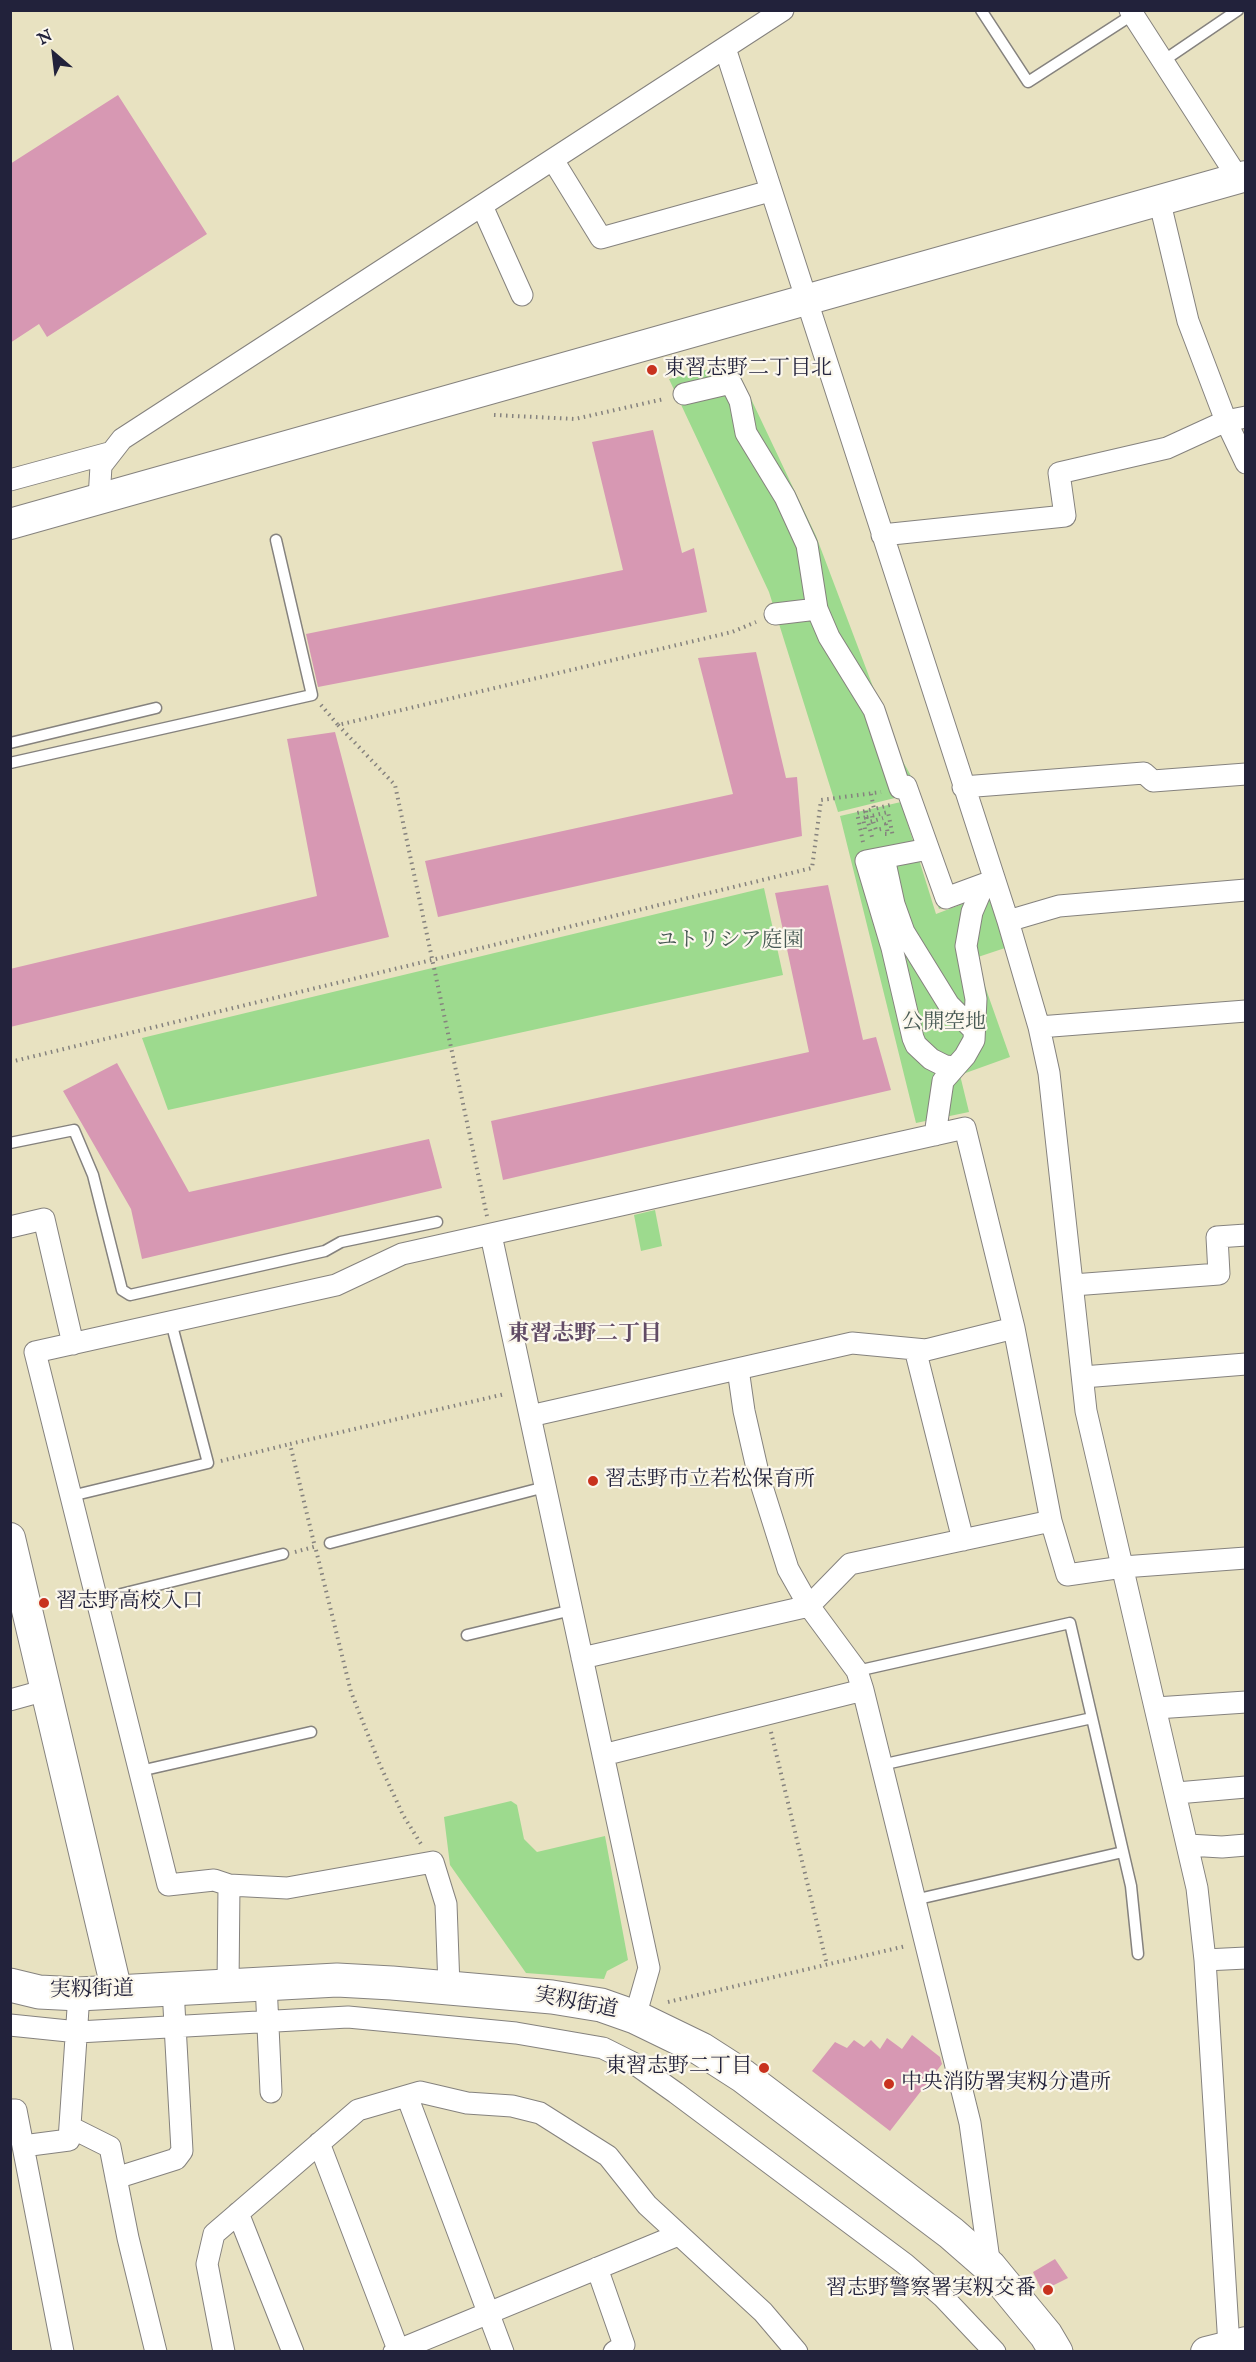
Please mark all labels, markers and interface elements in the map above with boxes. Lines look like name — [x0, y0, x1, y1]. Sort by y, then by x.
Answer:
north arrow — [24, 24, 84, 84]
text: N — [35, 26, 56, 50]
place label: 東習志野二丁目北 — [664, 357, 832, 383]
marker: 東習志野二丁目北 — [645, 363, 659, 377]
park label: ユトリシア庭園 — [657, 929, 803, 955]
park label: 公開空地 — [902, 1011, 986, 1037]
district label: 東習志野二丁目 — [508, 1322, 662, 1348]
place label: 習志野市立若松保育所 — [605, 1468, 815, 1494]
marker: 習志野市立若松保育所 — [586, 1474, 600, 1488]
place label: 習志野高校入口 — [56, 1590, 203, 1616]
marker: 習志野高校入口 — [37, 1596, 51, 1610]
street label: 実籾街道 — [50, 1978, 134, 2004]
street label: 実籾街道 — [532, 1984, 620, 2024]
place label: 東習志野二丁目 — [605, 2055, 752, 2081]
marker: 東習志野二丁目 — [757, 2061, 771, 2075]
place label: 中央消防署実籾分遣所 — [901, 2071, 1111, 2097]
marker: 中央消防署実籾分遣所 — [882, 2077, 896, 2091]
place label: 習志野警察署実籾交番 — [826, 2277, 1036, 2303]
marker: 習志野警察署実籾交番 — [1041, 2283, 1055, 2297]

